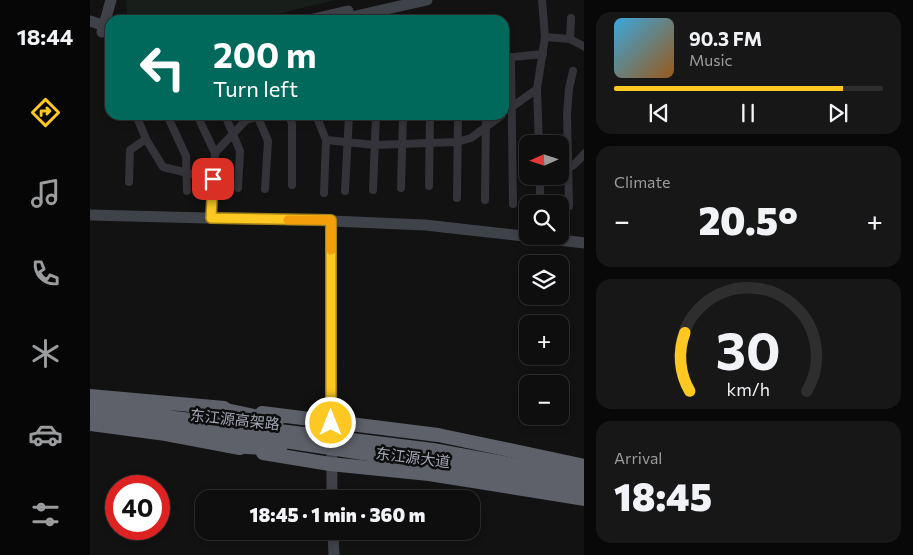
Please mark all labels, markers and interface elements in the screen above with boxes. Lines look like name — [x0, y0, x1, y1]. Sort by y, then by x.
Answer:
text: 18:44 — [17, 23, 73, 50]
text: 90.3 FM — [689, 27, 762, 50]
text: 200 m — [213, 32, 316, 75]
icon: left — [130, 35, 195, 100]
text: Music — [689, 50, 733, 69]
text: Turn left — [213, 75, 298, 102]
icon: directions — [28, 95, 63, 130]
icon: previous — [645, 99, 673, 127]
icon: pause — [734, 99, 762, 127]
icon: next — [824, 99, 852, 127]
north arrow — [519, 135, 569, 185]
map controls — [519, 135, 569, 425]
pin — [192, 158, 234, 200]
icon: arrive — [199, 165, 227, 193]
text: Climate — [614, 172, 670, 191]
icon: music — [28, 176, 63, 211]
button: search — [519, 195, 569, 245]
text: 20.5° — [698, 196, 798, 243]
text: − — [614, 203, 630, 237]
text: + — [867, 203, 883, 237]
button: layers — [519, 255, 569, 305]
icon: phone — [28, 256, 63, 291]
button: + — [519, 315, 569, 365]
text: 30 — [716, 317, 781, 381]
icon: climate — [28, 336, 63, 371]
button: − — [519, 375, 569, 425]
text: km/h — [727, 378, 770, 400]
position arrow — [304, 396, 356, 448]
street label: 东江源高架路 — [189, 405, 281, 433]
icon: car — [28, 417, 63, 452]
street label: 东江源大道 — [375, 443, 451, 471]
text: Arrival — [614, 448, 662, 467]
text: 18:45 — [614, 472, 712, 519]
speed limit sign: 40 — [105, 475, 170, 540]
icon: filters — [28, 497, 63, 532]
text: 18:45 · 1 min · 360 m — [250, 503, 425, 526]

